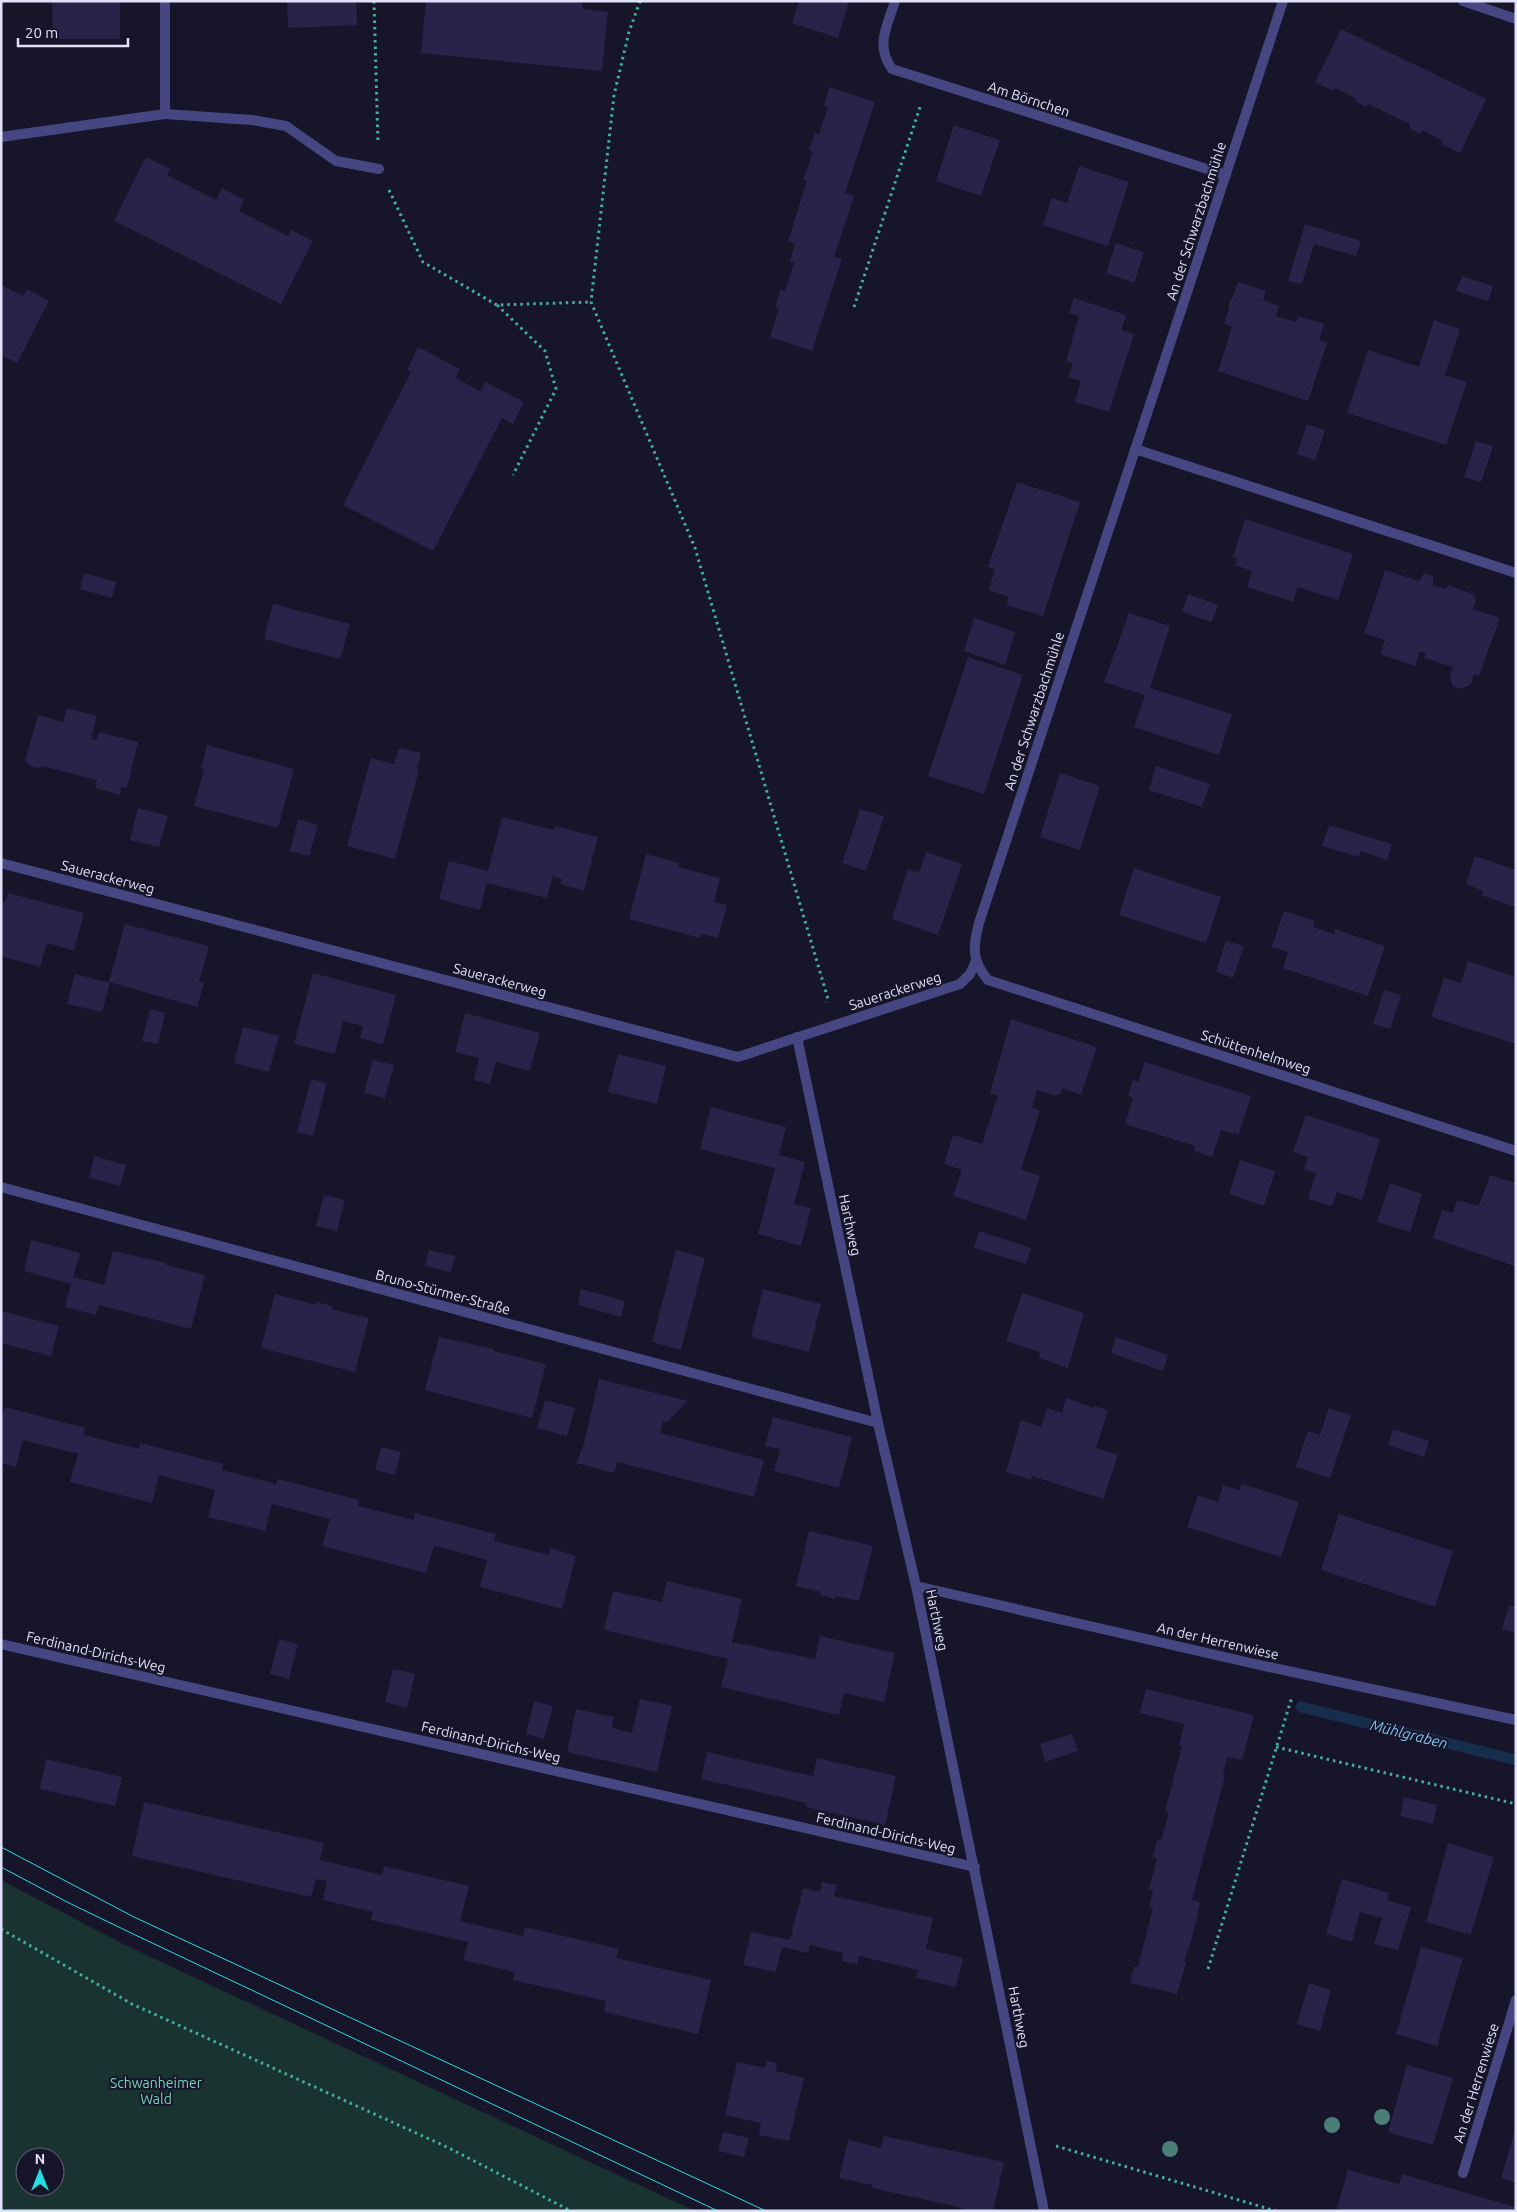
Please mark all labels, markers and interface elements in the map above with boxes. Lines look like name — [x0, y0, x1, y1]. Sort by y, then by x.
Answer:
scale bar — [18, 15, 128, 47]
text: 20 m — [25, 24, 58, 41]
street label: Am Börnchen — [986, 78, 1072, 120]
street label: An der Schwarzbachmühle — [1163, 140, 1229, 302]
street label: An der Schwarzbachmühle — [1001, 630, 1067, 792]
street label: Sauerackerweg — [60, 857, 156, 897]
street label: Sauerackerweg — [452, 960, 548, 1000]
street label: Sauerackerweg — [847, 969, 943, 1013]
street label: Schüttenhelmweg — [1199, 1027, 1313, 1077]
street label: Harthweg — [836, 1193, 864, 1257]
street label: Bruno-Stürmer-Straße — [374, 1266, 512, 1318]
street label: Harthweg — [923, 1588, 951, 1652]
street label: An der Herrenwiese — [1156, 1619, 1280, 1663]
street label: Ferdinand-Dirichs-Weg — [25, 1628, 167, 1676]
water label: Mühlgraben — [1369, 1716, 1449, 1752]
street label: Ferdinand-Dirichs-Weg — [420, 1718, 562, 1766]
street label: Ferdinand-Dirichs-Weg — [815, 1809, 957, 1857]
street label: Harthweg — [1005, 1985, 1033, 2049]
street label: An der Herrenwiese — [1450, 2021, 1502, 2145]
park label: Schwanheimer Wald — [110, 2075, 203, 2107]
north arrow — [15, 2147, 65, 2197]
text: N — [35, 2151, 45, 2167]

